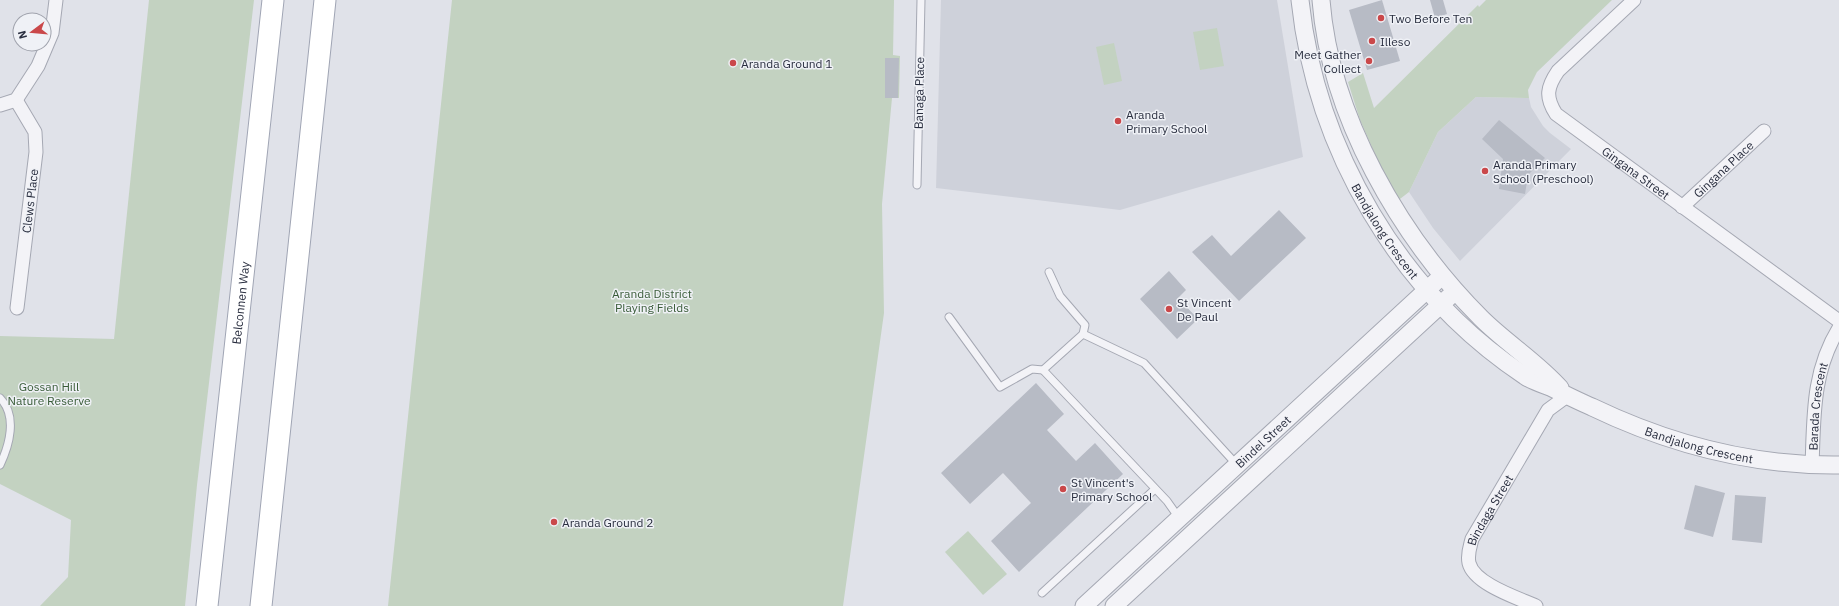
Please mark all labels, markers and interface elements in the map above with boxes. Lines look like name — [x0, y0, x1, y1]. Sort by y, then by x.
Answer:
place label: Two Before Ten — [1389, 11, 1472, 26]
north arrow — [12, 12, 52, 52]
marker: Two Before Ten — [1376, 13, 1386, 23]
text: N — [15, 29, 30, 41]
place label: Illeso — [1380, 34, 1411, 49]
marker: Illeso — [1367, 36, 1377, 46]
place label: Meet Gather Collect — [1294, 47, 1362, 76]
place label: Aranda Ground 1 — [741, 56, 833, 71]
street label: Banaga Place — [911, 56, 927, 129]
marker: Meet Gather Collect — [1364, 56, 1374, 66]
marker: Aranda Ground 1 — [728, 58, 738, 68]
place label: Aranda Primary School — [1126, 107, 1207, 136]
marker: Aranda Primary School — [1113, 116, 1123, 126]
street label: Gingana Place — [1690, 137, 1757, 200]
street label: Gingana Street — [1599, 143, 1673, 202]
place label: Aranda Primary School (Preschool) — [1493, 157, 1594, 186]
marker: Aranda Primary School (Preschool) — [1480, 166, 1490, 176]
street label: Clews Place — [19, 168, 41, 234]
street label: Bandjalong Crescent — [1349, 181, 1422, 282]
street label: Belconnen Way — [228, 261, 252, 345]
park label: Aranda District Playing Fields — [612, 286, 692, 315]
place label: St Vincent De Paul — [1177, 295, 1232, 324]
marker: St Vincent De Paul — [1164, 304, 1174, 314]
street label: Barada Crescent — [1805, 360, 1830, 451]
park label: Gossan Hill Nature Reserve — [7, 379, 91, 408]
street label: Bindel Street — [1232, 412, 1294, 471]
street label: Bandjalong Crescent — [1643, 423, 1754, 466]
street label: Bindaga Street — [1463, 472, 1516, 547]
place label: St Vincent's Primary School — [1071, 475, 1152, 504]
marker: St Vincent's Primary School — [1058, 484, 1068, 494]
place label: Aranda Ground 2 — [562, 515, 654, 530]
marker: Aranda Ground 2 — [549, 517, 559, 527]

